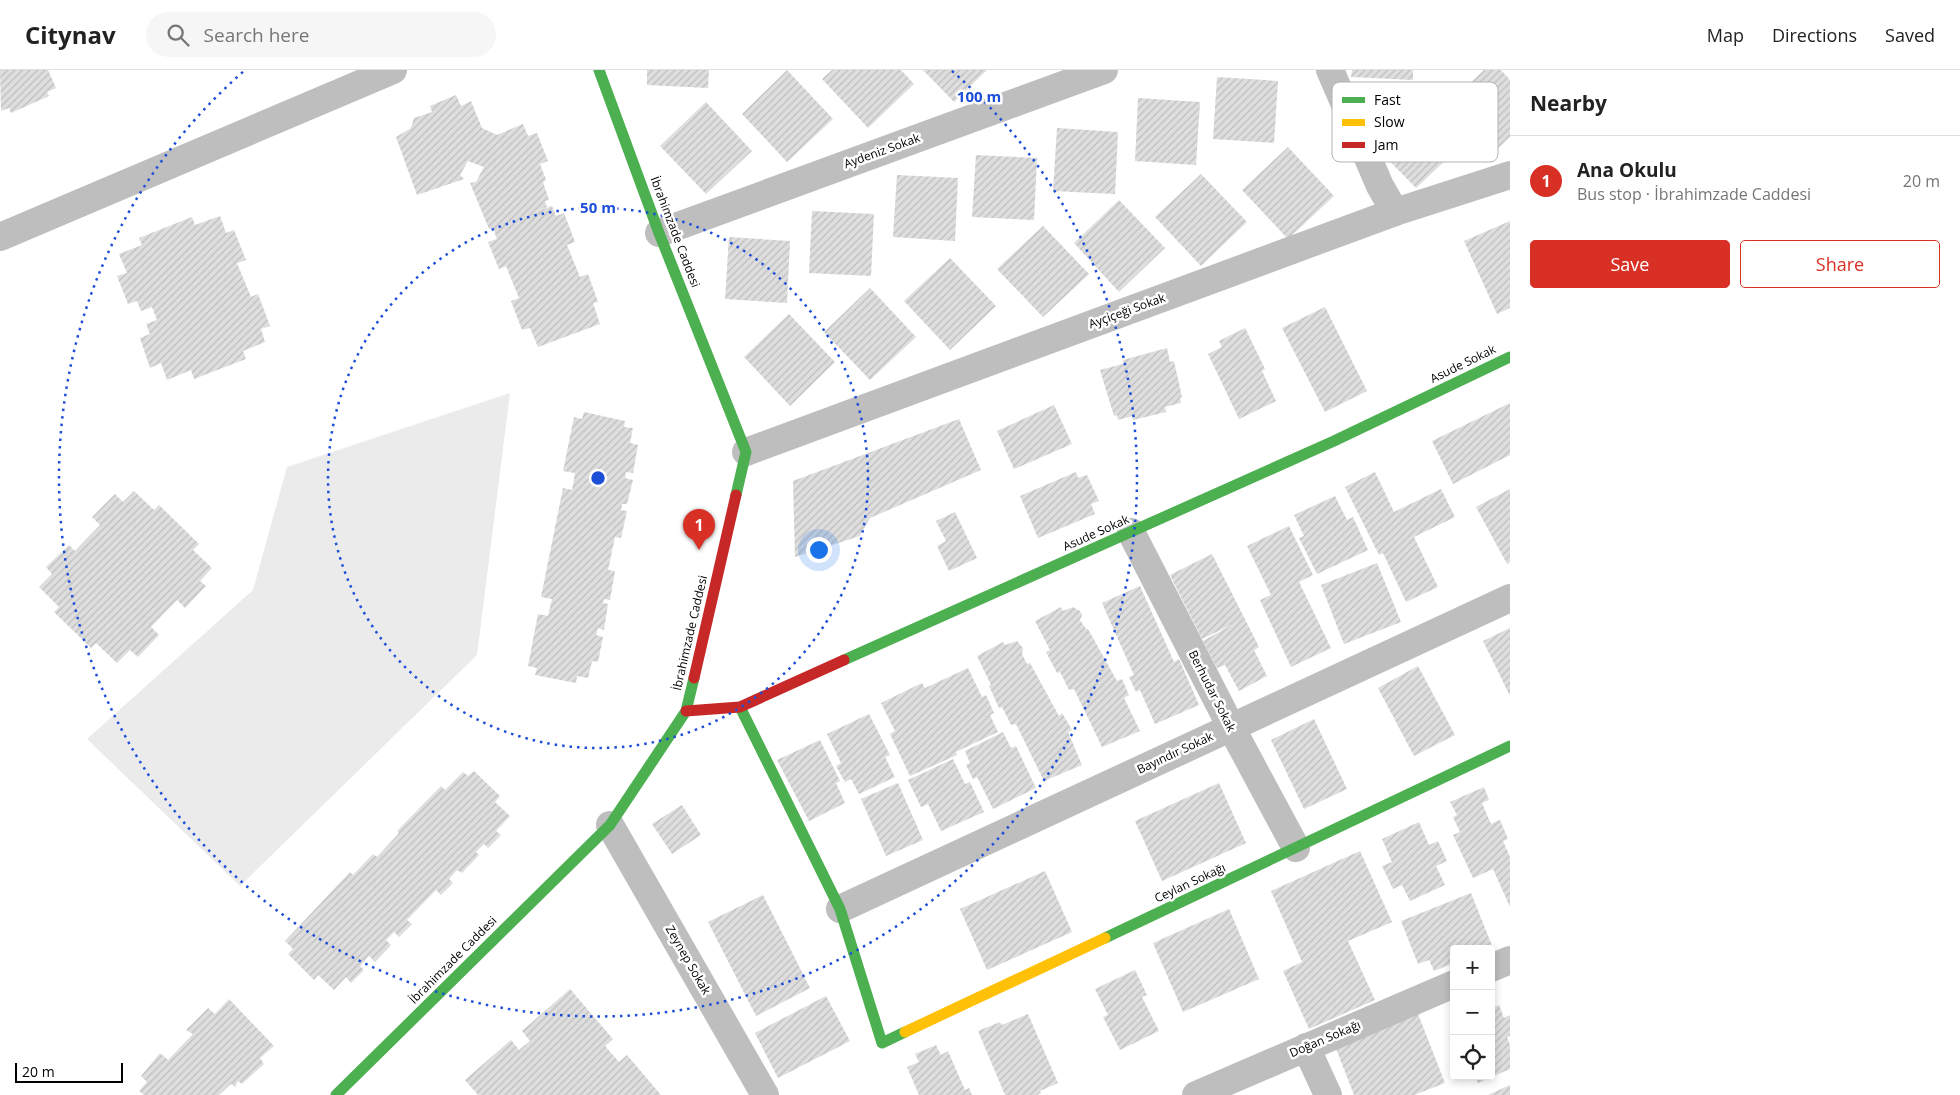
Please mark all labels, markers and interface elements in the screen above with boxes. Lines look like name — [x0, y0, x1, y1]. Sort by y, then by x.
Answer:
search box — [146, 12, 496, 57]
text: Citynav — [25, 18, 116, 51]
icon: search — [164, 21, 192, 49]
text: Search here — [204, 22, 309, 48]
text: Map — [1707, 23, 1744, 47]
text: Directions — [1772, 23, 1857, 47]
text: Saved — [1885, 23, 1935, 47]
legend — [1332, 82, 1498, 162]
text: 100 m — [957, 86, 1001, 106]
text: Nearby — [1530, 89, 1607, 117]
text: Fast — [1374, 90, 1401, 109]
text: Slow — [1374, 112, 1405, 131]
street label: Aydeniz Sokak — [841, 129, 923, 172]
text: Jam — [1372, 135, 1399, 154]
text: Ana Okulu — [1577, 157, 1677, 183]
text: 1 — [1541, 170, 1551, 192]
text: 20 m — [1903, 170, 1940, 192]
street label: İbrahimzade Caddesi — [646, 174, 704, 290]
text: Bus stop · İbrahimzade Caddesi — [1577, 183, 1811, 205]
text: 50 m — [580, 197, 616, 217]
button: Save — [1530, 240, 1730, 288]
button: Share — [1740, 240, 1940, 288]
street label: Ayçiçeği Sokak — [1086, 289, 1168, 332]
street label: Asude Sokak — [1427, 340, 1499, 387]
centre of rings — [589, 469, 607, 487]
pin: 1 — [683, 509, 715, 550]
street label: Asude Sokak — [1060, 510, 1132, 555]
your location — [806, 537, 832, 563]
street label: İbrahimzade Caddesi — [668, 574, 711, 692]
street label: Berhudar Sokak — [1185, 647, 1241, 735]
street label: Bayındır Sokak — [1134, 727, 1216, 778]
street label: Ceylan Sokağı — [1151, 859, 1228, 906]
street label: İbrahimzade Caddesi — [405, 912, 500, 1007]
street label: Zeynep Sokak — [662, 922, 715, 998]
map controls — [1450, 945, 1495, 1080]
button: + — [1450, 945, 1495, 990]
button: − — [1450, 990, 1495, 1035]
street label: Doğan Sokağı — [1287, 1016, 1363, 1061]
button: locate — [1450, 1035, 1495, 1080]
scale bar — [15, 1060, 122, 1083]
text: 20 m — [22, 1062, 55, 1081]

